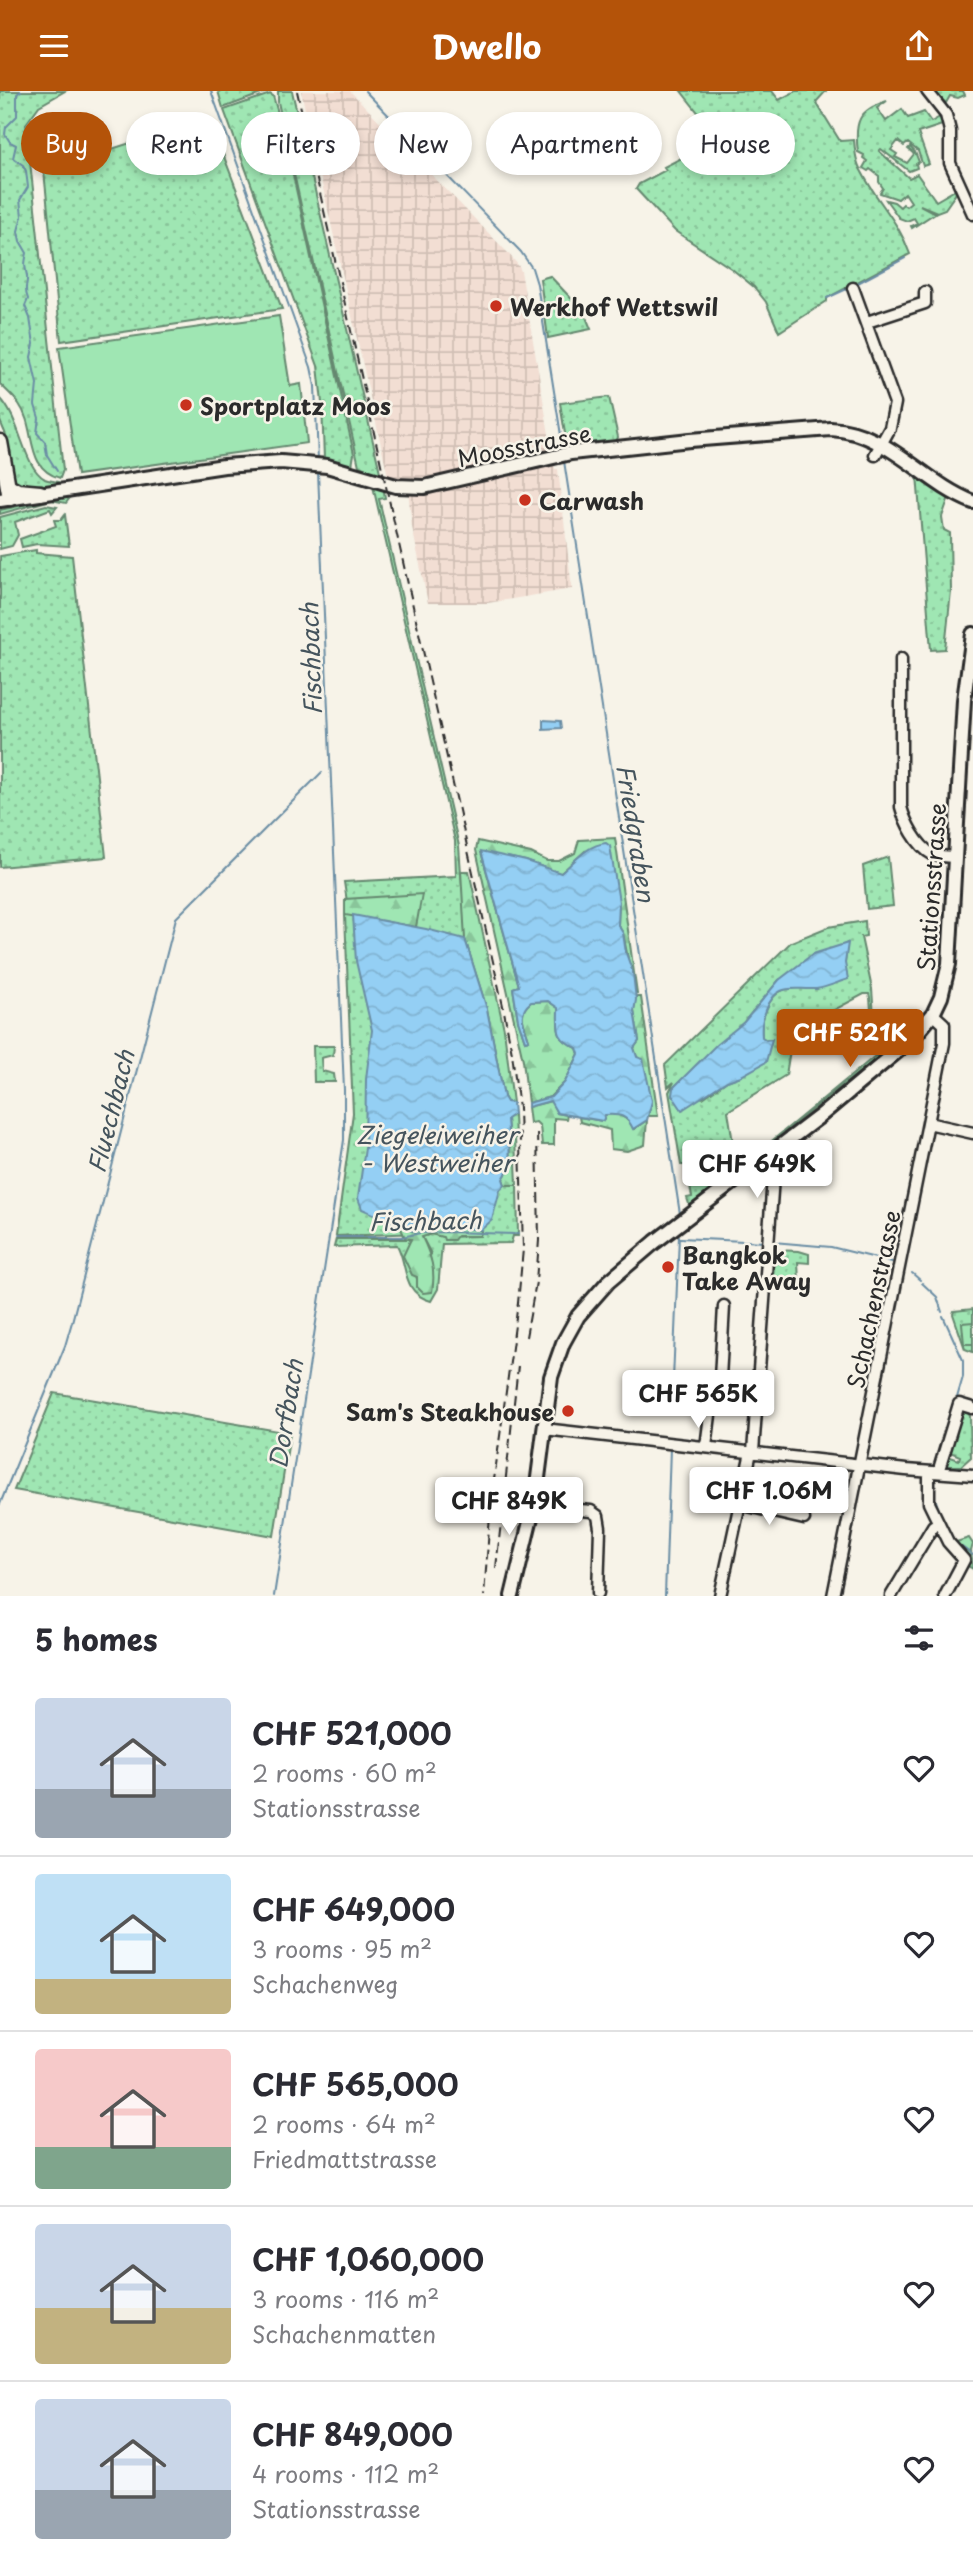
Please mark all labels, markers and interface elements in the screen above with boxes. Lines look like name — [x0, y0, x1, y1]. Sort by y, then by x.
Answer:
text: Dwello — [432, 22, 541, 70]
icon: menu — [35, 27, 73, 65]
icon: share — [900, 27, 938, 65]
chip: Buy — [21, 112, 112, 175]
chip: Rent — [126, 112, 227, 175]
chip: Filters — [241, 112, 360, 175]
chip: New — [374, 112, 472, 175]
chip: Apartment — [486, 112, 662, 175]
chip: House — [676, 112, 795, 175]
place label: Werkhof Wettswil — [510, 289, 718, 324]
marker: Werkhof Wettswil — [488, 298, 504, 314]
place label: Sportplatz Moos — [200, 388, 391, 423]
marker: Sportplatz Moos — [178, 397, 194, 413]
street label: Moosstrasse — [454, 415, 594, 475]
place label: Carwash — [539, 483, 644, 518]
marker: Carwash — [517, 492, 533, 508]
water label: Fischbach — [290, 601, 330, 716]
water label: Friedgraben — [608, 762, 666, 905]
street label: Stationsstrasse — [908, 802, 954, 972]
pin: CHF 521K — [778, 1009, 922, 1069]
text: CHF 521K — [793, 1014, 907, 1049]
water label: Fluechbach — [77, 1045, 143, 1176]
water label: Ziegeleiweiher - Westweiher — [356, 1116, 522, 1180]
pin: CHF 649K — [685, 1141, 829, 1200]
text: CHF 649K — [698, 1145, 816, 1180]
water label: Fischbach — [368, 1201, 483, 1239]
street label: Schachenstrasse — [837, 1207, 909, 1391]
place label: Bangkok Take Away — [682, 1237, 811, 1298]
marker: Bangkok Take Away — [660, 1259, 676, 1275]
water label: Dorfbach — [259, 1356, 312, 1471]
pin: CHF 565K — [626, 1371, 770, 1430]
text: CHF 565K — [638, 1375, 758, 1410]
place label: Sam's Steakhouse — [346, 1394, 554, 1429]
marker: Sam's Steakhouse — [560, 1403, 576, 1419]
pin: CHF 1.06M — [689, 1467, 849, 1527]
text: CHF 1.06M — [705, 1472, 833, 1507]
pin: CHF 849K — [437, 1477, 581, 1537]
text: CHF 849K — [451, 1482, 567, 1517]
text: 5 homes — [35, 1616, 158, 1661]
icon: filters — [900, 1619, 938, 1657]
text: CHF 521,000 — [252, 1710, 452, 1755]
icon: home — [91, 1726, 175, 1810]
icon: heart — [900, 1749, 938, 1787]
text: 2 rooms · 60 m² — [252, 1755, 437, 1790]
text: Stationsstrasse — [252, 1790, 421, 1825]
text: CHF 649,000 — [252, 1886, 455, 1931]
icon: home — [91, 1902, 175, 1986]
icon: heart — [900, 1925, 938, 1963]
text: 3 rooms · 95 m² — [252, 1931, 432, 1966]
text: Schachenweg — [252, 1966, 399, 2001]
text: CHF 565,000 — [252, 2061, 458, 2106]
icon: home — [91, 2077, 175, 2161]
icon: heart — [900, 2100, 938, 2138]
text: 2 rooms · 64 m² — [252, 2106, 436, 2141]
text: Friedmattstrasse — [252, 2141, 437, 2176]
text: CHF 1,060,000 — [252, 2236, 484, 2281]
icon: home — [91, 2252, 175, 2336]
icon: heart — [900, 2275, 938, 2313]
text: 3 rooms · 116 m² — [252, 2281, 439, 2316]
text: Schachenmatten — [252, 2316, 436, 2351]
text: CHF 849,000 — [252, 2411, 453, 2456]
icon: home — [91, 2427, 175, 2511]
icon: heart — [900, 2450, 938, 2488]
text: 4 rooms · 112 m² — [252, 2456, 439, 2491]
text: Stationsstrasse — [252, 2491, 421, 2526]

